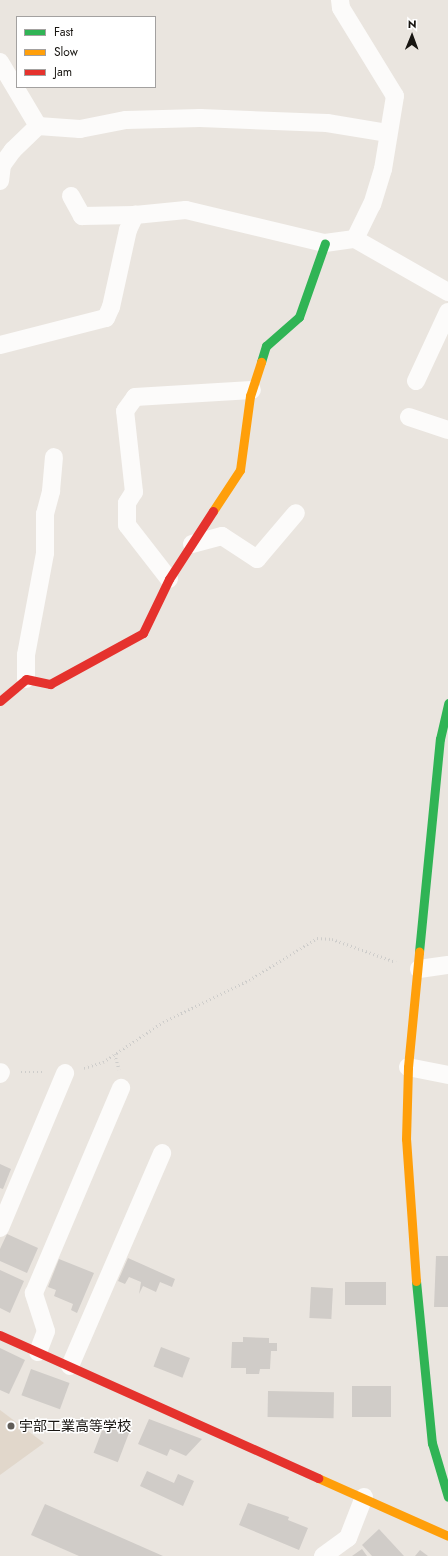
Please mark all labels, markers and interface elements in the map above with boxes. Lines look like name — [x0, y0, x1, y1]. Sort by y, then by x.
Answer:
legend — [16, 16, 156, 88]
north arrow — [392, 16, 432, 56]
text: N — [408, 16, 417, 32]
text: Fast — [54, 23, 73, 41]
text: Slow — [54, 43, 78, 61]
text: Jam — [54, 63, 72, 81]
place label: 宇部工業高等学校 — [19, 1418, 131, 1434]
marker: 宇部工業高等学校 — [6, 1421, 16, 1431]

